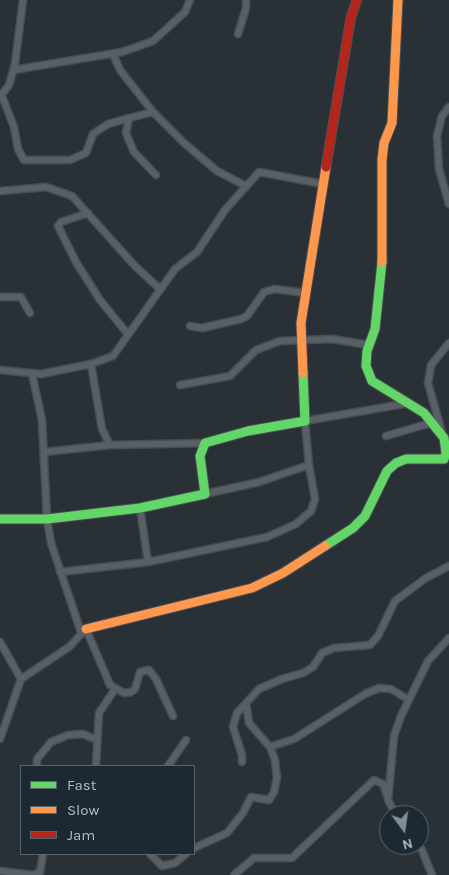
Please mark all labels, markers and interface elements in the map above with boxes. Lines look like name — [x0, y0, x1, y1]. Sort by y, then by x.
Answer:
legend — [20, 765, 195, 855]
text: Fast — [67, 776, 96, 794]
text: Slow — [67, 801, 99, 819]
north arrow — [379, 805, 429, 855]
text: Jam — [67, 826, 95, 844]
text: N — [401, 835, 414, 854]

